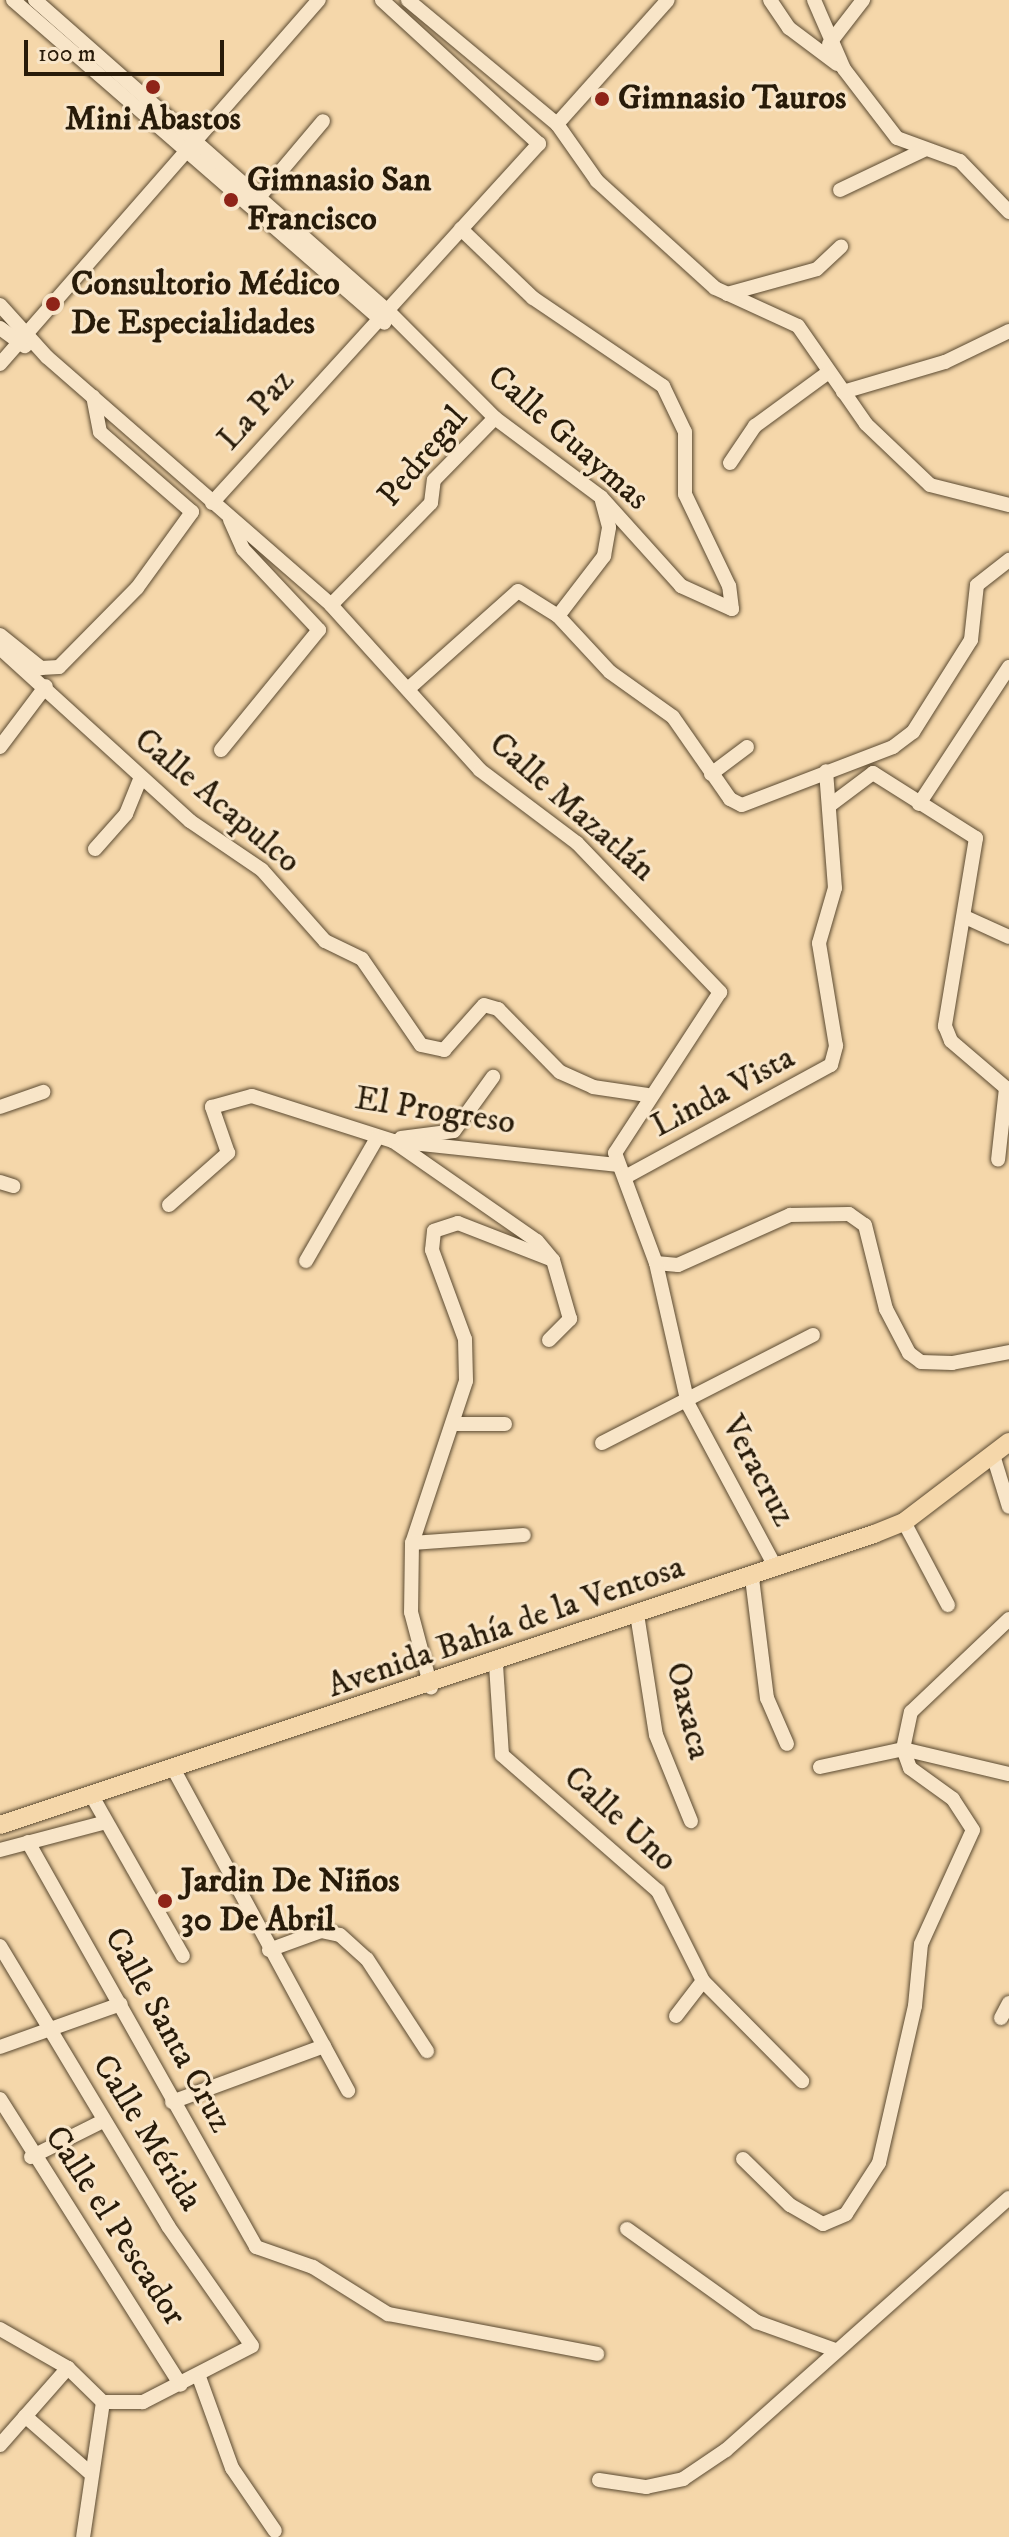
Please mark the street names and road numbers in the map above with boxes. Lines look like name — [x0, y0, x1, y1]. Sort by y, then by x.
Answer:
street label: Calle Guaymas — [479, 357, 657, 519]
street label: La Paz — [209, 361, 303, 459]
street label: Pedregal — [369, 399, 477, 515]
street label: Calle Acapulco — [126, 720, 308, 882]
street label: Calle Mazatlán — [481, 724, 663, 890]
street label: Linda Vista — [644, 1037, 802, 1147]
street label: El Progreso — [352, 1078, 518, 1144]
street label: Veracruz — [712, 1409, 804, 1533]
street label: Avenida Bahía de la Ventosa — [322, 1547, 690, 1707]
street label: Oaxaca — [656, 1658, 720, 1764]
street label: Calle Uno — [555, 1758, 685, 1880]
street label: Calle Santa Cruz — [95, 1921, 241, 2139]
street label: Calle Mérida — [83, 2047, 211, 2219]
street label: Calle el Pescador — [35, 2118, 195, 2334]

